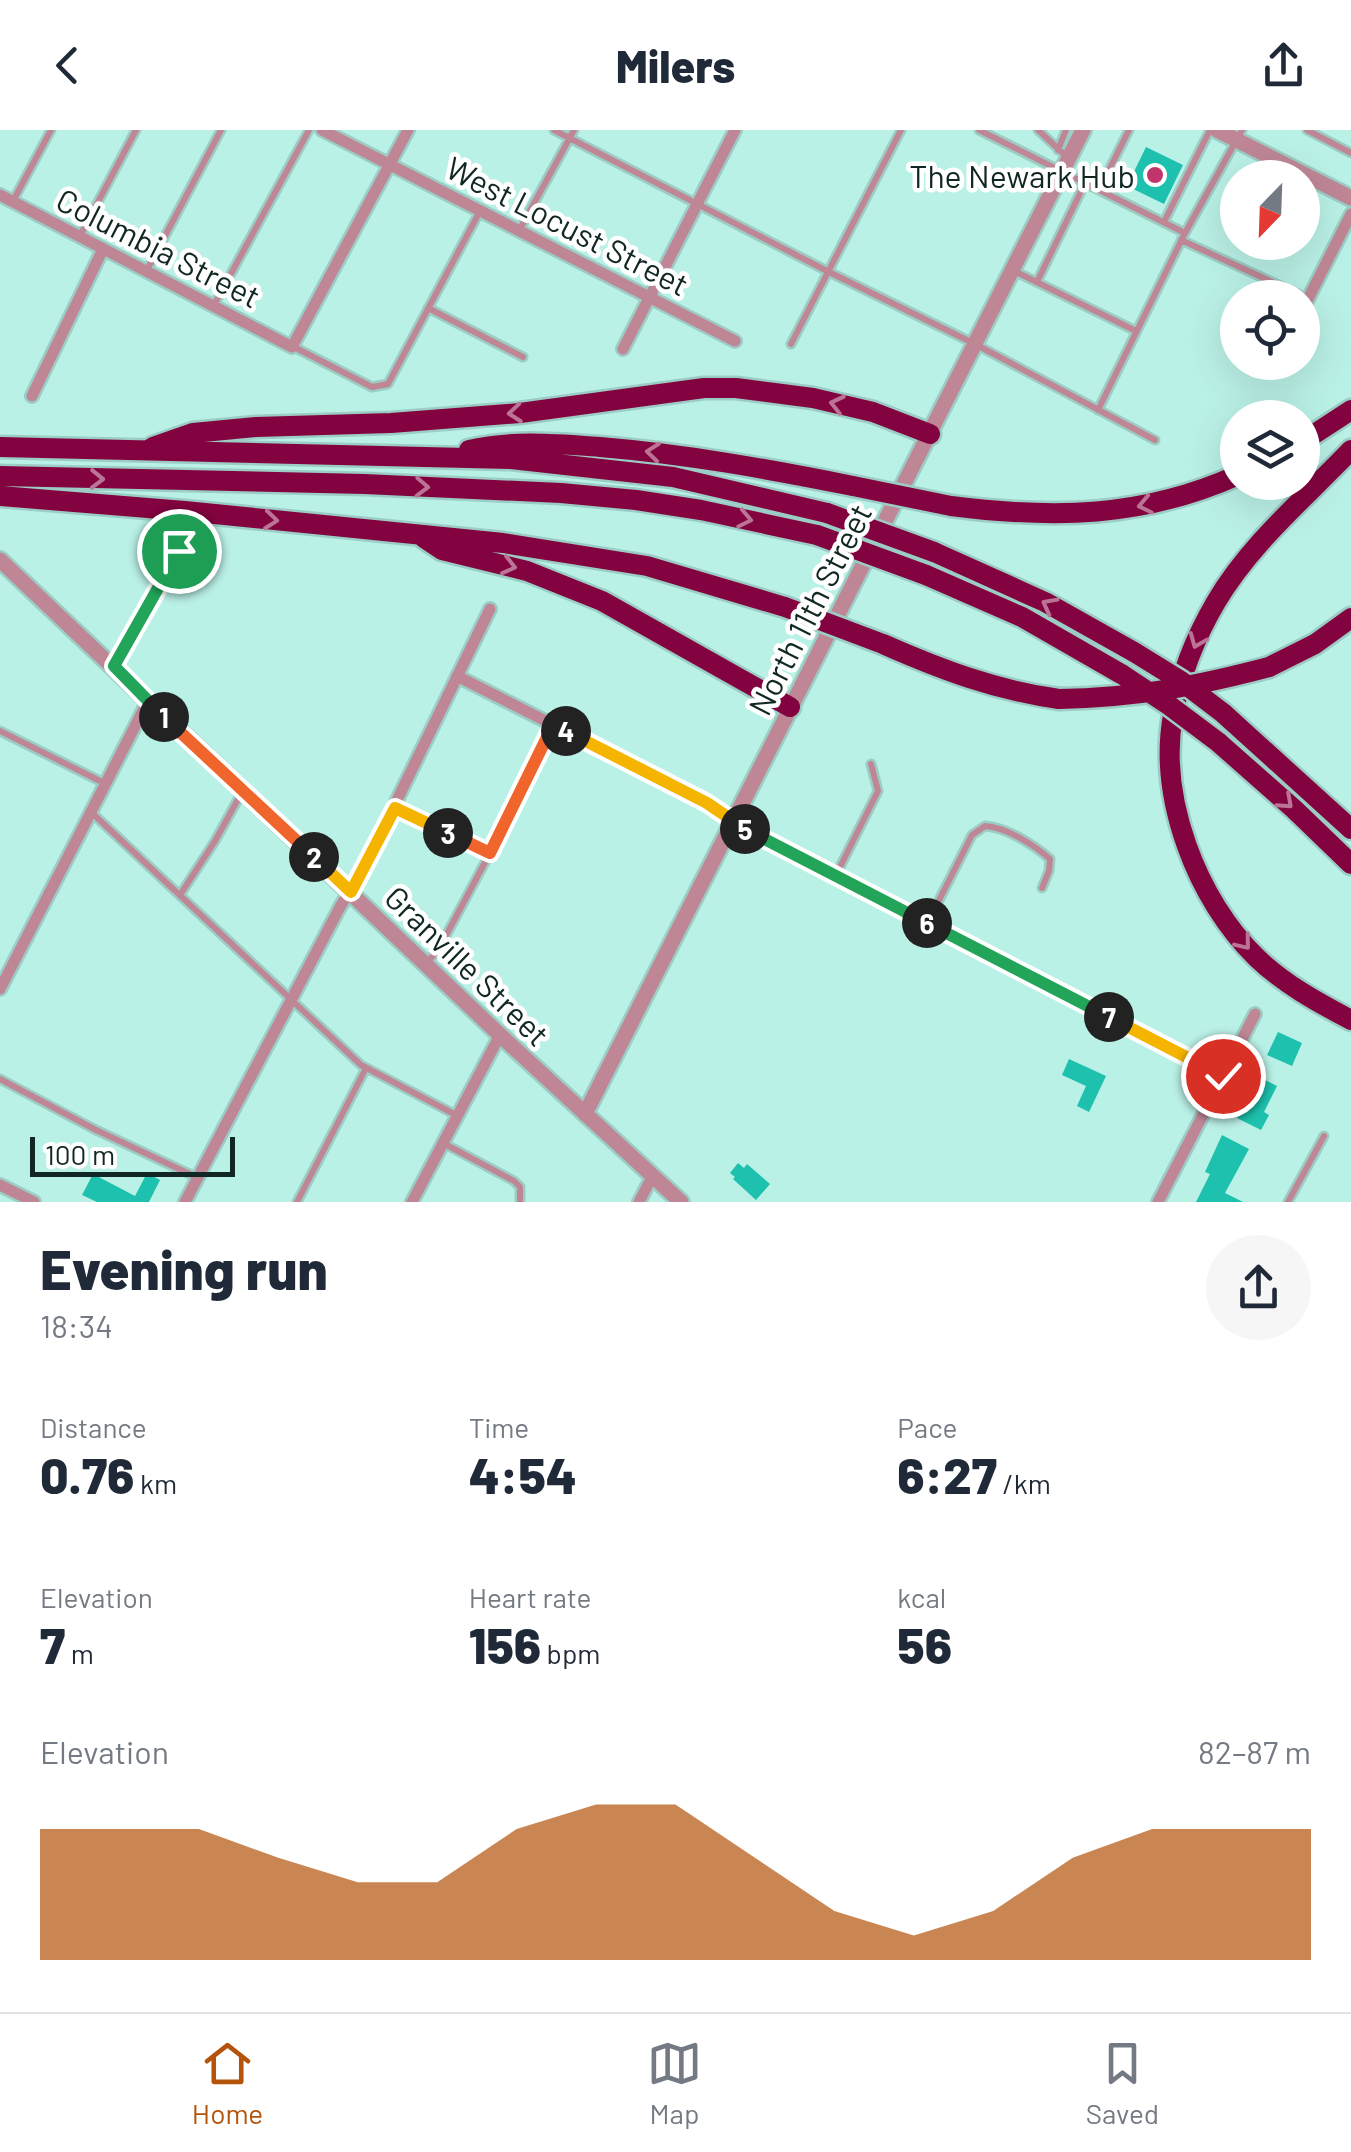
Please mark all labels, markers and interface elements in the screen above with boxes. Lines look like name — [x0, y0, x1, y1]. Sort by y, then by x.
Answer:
icon: back — [40, 38, 95, 93]
text: Milers — [616, 38, 735, 92]
icon: share — [1256, 38, 1311, 93]
street label: West Locust Street — [440, 147, 696, 303]
place label: The Newark Hub — [909, 156, 1135, 194]
north arrow — [1220, 160, 1320, 260]
map controls — [1220, 160, 1320, 500]
marker: The Newark Hub — [1144, 164, 1166, 186]
street label: Columbia Street — [51, 179, 267, 315]
button: locate — [1220, 280, 1320, 380]
one-way arrow — [829, 395, 846, 416]
button: layers — [1220, 400, 1320, 500]
one-way arrow — [507, 401, 523, 423]
one-way arrow — [645, 442, 661, 463]
one-way arrow — [90, 468, 106, 489]
one-way arrow — [415, 476, 431, 497]
one-way arrow — [1137, 494, 1154, 515]
street label: North 11th Street — [739, 497, 879, 721]
one-way arrow — [736, 507, 753, 528]
one-way arrow — [264, 508, 280, 530]
pin — [137, 509, 222, 594]
icon: arrive — [152, 524, 207, 579]
one-way arrow — [500, 554, 517, 575]
one-way arrow — [1041, 598, 1059, 617]
one-way arrow — [1189, 631, 1209, 648]
pin: 1 — [139, 692, 189, 742]
text: 1 — [159, 700, 169, 734]
pin: 4 — [541, 706, 591, 756]
text: 4 — [558, 714, 574, 748]
one-way arrow — [1274, 790, 1293, 808]
pin: 5 — [720, 804, 770, 854]
pin: 3 — [423, 808, 473, 858]
text: 5 — [737, 812, 753, 846]
text: 3 — [440, 816, 456, 850]
pin: 2 — [289, 832, 339, 882]
text: 2 — [306, 840, 322, 874]
street label: Granville Street — [378, 877, 558, 1053]
pin: 6 — [902, 898, 952, 948]
text: 6 — [919, 906, 935, 940]
one-way arrow — [1232, 931, 1250, 949]
pin: 7 — [1084, 992, 1134, 1042]
text: 7 — [1102, 1000, 1116, 1034]
pin — [1181, 1034, 1266, 1119]
icon: check — [1196, 1049, 1251, 1104]
scale bar — [30, 1132, 235, 1176]
text: 100 m — [45, 1137, 115, 1171]
text: Evening run — [40, 1235, 328, 1301]
button: share — [1206, 1235, 1311, 1340]
text: 18:34 — [40, 1306, 113, 1344]
text: Distance — [40, 1410, 147, 1444]
text: Time — [469, 1410, 529, 1444]
text: Pace — [897, 1410, 958, 1444]
text: 0.76 — [40, 1444, 134, 1504]
text: 4:54 — [469, 1444, 577, 1504]
text: 6:27 — [897, 1444, 997, 1504]
text: km — [134, 1466, 177, 1500]
text: /km — [997, 1466, 1051, 1500]
text: Elevation — [40, 1580, 153, 1614]
text: Heart rate — [469, 1580, 591, 1614]
text: kcal — [897, 1580, 946, 1614]
text: 7 — [40, 1614, 65, 1674]
text: 156 — [469, 1614, 541, 1674]
text: 56 — [897, 1614, 952, 1674]
text: m — [65, 1636, 94, 1670]
text: bpm — [541, 1636, 601, 1670]
text: Elevation — [40, 1732, 169, 1770]
text: 82–87 m — [1198, 1732, 1311, 1770]
tab: Home — [192, 2036, 263, 2130]
tab: Map — [647, 2036, 702, 2130]
tab: Saved — [1086, 2036, 1159, 2130]

